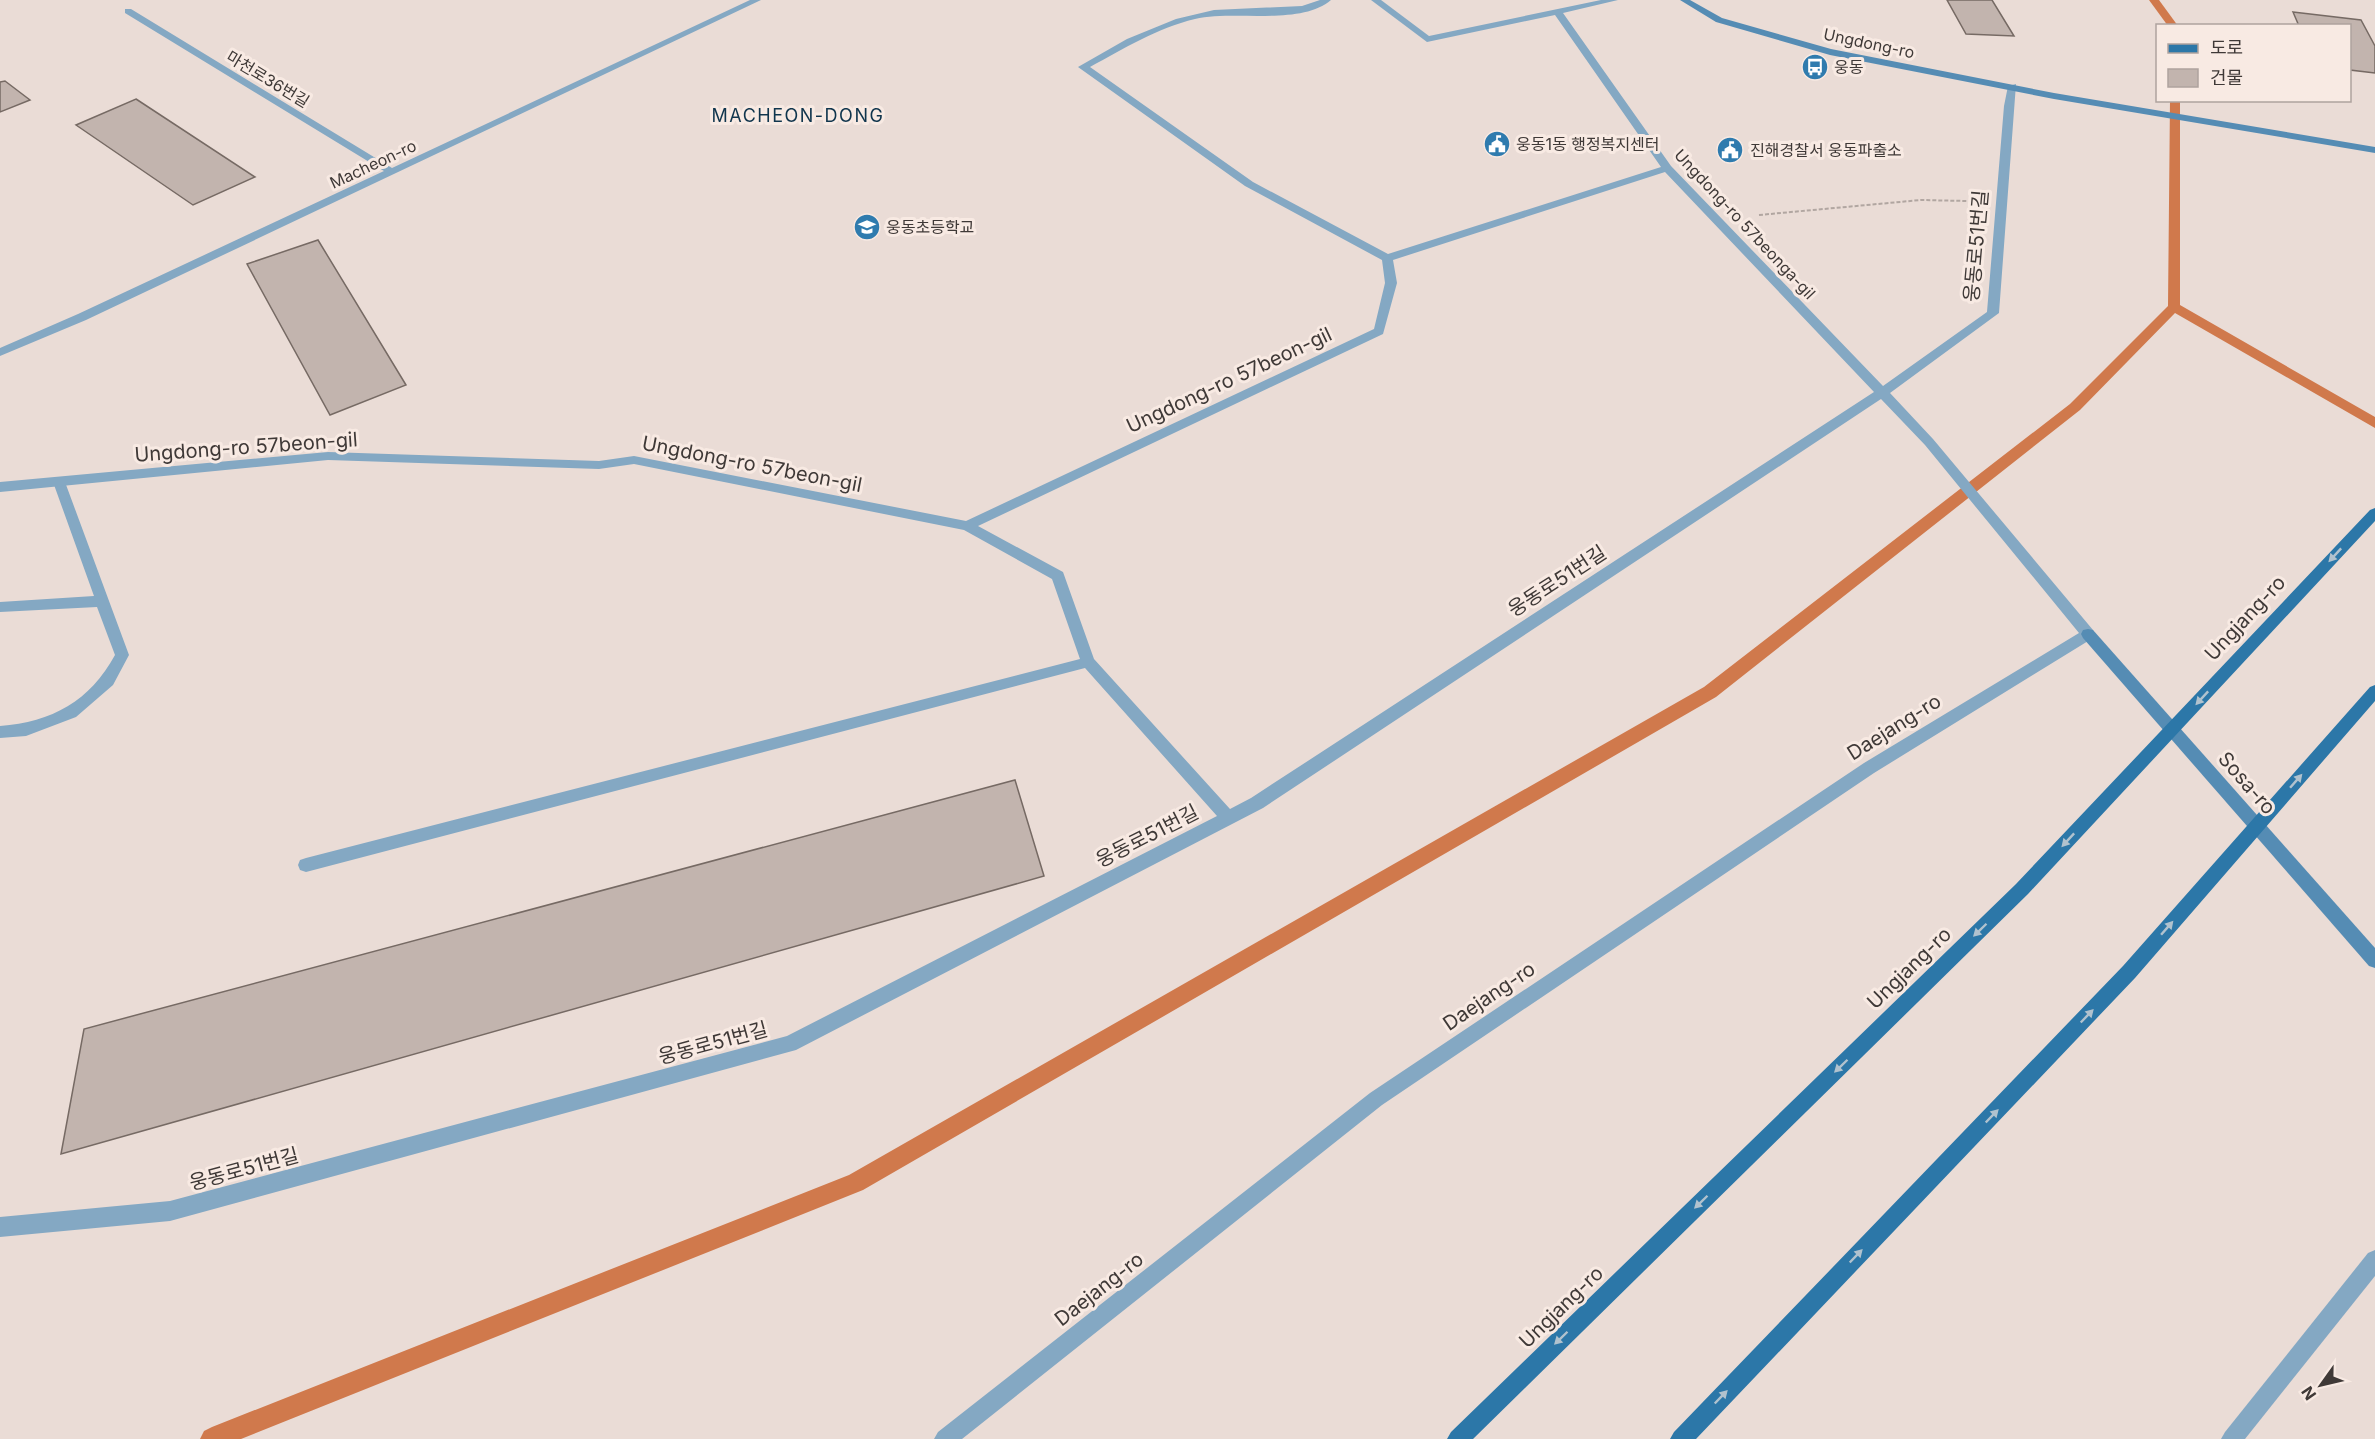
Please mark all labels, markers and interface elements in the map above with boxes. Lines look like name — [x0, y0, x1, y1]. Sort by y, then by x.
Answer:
street label: Ungdong-ro — [1822, 24, 1916, 62]
legend — [2156, 24, 2351, 102]
text: 도로 — [2210, 37, 2243, 58]
street label: 마천로36번길 — [223, 46, 313, 112]
bus stop icon: 웅동 — [1800, 52, 1830, 82]
place label: 웅동 — [1834, 57, 1864, 77]
text: 건물 — [2210, 67, 2243, 88]
district label: MACHEON-DONG — [712, 105, 884, 126]
public building icon: 웅동1동 행정복지센터 — [1482, 129, 1512, 159]
place label: 웅동1동 행정복지센터 — [1516, 134, 1660, 154]
street label: Macheon-ro — [327, 135, 419, 193]
public building icon: 진해경찰서 웅동파출소 — [1715, 135, 1745, 165]
place label: 진해경찰서 웅동파출소 — [1750, 140, 1902, 160]
street label: Ungdong-ro 57beonga-gil — [1670, 145, 1820, 303]
street label: 웅동로51번길 — [1959, 189, 1993, 303]
school or university icon: 웅동초등학교 — [852, 212, 882, 242]
place label: 웅동초등학교 — [886, 217, 974, 237]
street label: Ungdong-ro 57beon-gil — [1123, 322, 1335, 438]
street label: Ungdong-ro 57beon-gil — [134, 427, 358, 467]
street label: Ungdong-ro 57beon-gil — [640, 431, 864, 497]
street label: 웅동로51번길 — [1503, 540, 1611, 622]
one-way arrow — [2328, 548, 2342, 563]
street label: Ungjang-ro — [2200, 571, 2290, 665]
street label: Daejang-ro — [1843, 689, 1945, 765]
one-way arrow — [2195, 690, 2209, 705]
street label: Sosa-ro — [2213, 747, 2281, 819]
one-way arrow — [2289, 773, 2302, 789]
street label: 웅동로51번길 — [1092, 800, 1202, 872]
one-way arrow — [2062, 833, 2076, 847]
one-way arrow — [2160, 921, 2173, 936]
street label: Ungjang-ro — [1862, 922, 1956, 1014]
one-way arrow — [1973, 923, 1988, 937]
street label: Daejang-ro — [1438, 956, 1540, 1036]
one-way arrow — [2080, 1008, 2094, 1023]
street label: 웅동로51번길 — [656, 1017, 770, 1069]
one-way arrow — [1834, 1059, 1848, 1073]
one-way arrow — [1984, 1109, 1998, 1123]
street label: 웅동로51번길 — [187, 1143, 301, 1195]
one-way arrow — [1695, 1195, 1709, 1209]
street label: Daejang-ro — [1050, 1247, 1148, 1331]
one-way arrow — [1849, 1250, 1863, 1264]
street label: Ungjang-ro — [1514, 1261, 1608, 1353]
one-way arrow — [1555, 1331, 1569, 1345]
north arrow — [2291, 1355, 2351, 1415]
text: N — [2297, 1383, 2320, 1404]
one-way arrow — [1714, 1390, 1728, 1404]

